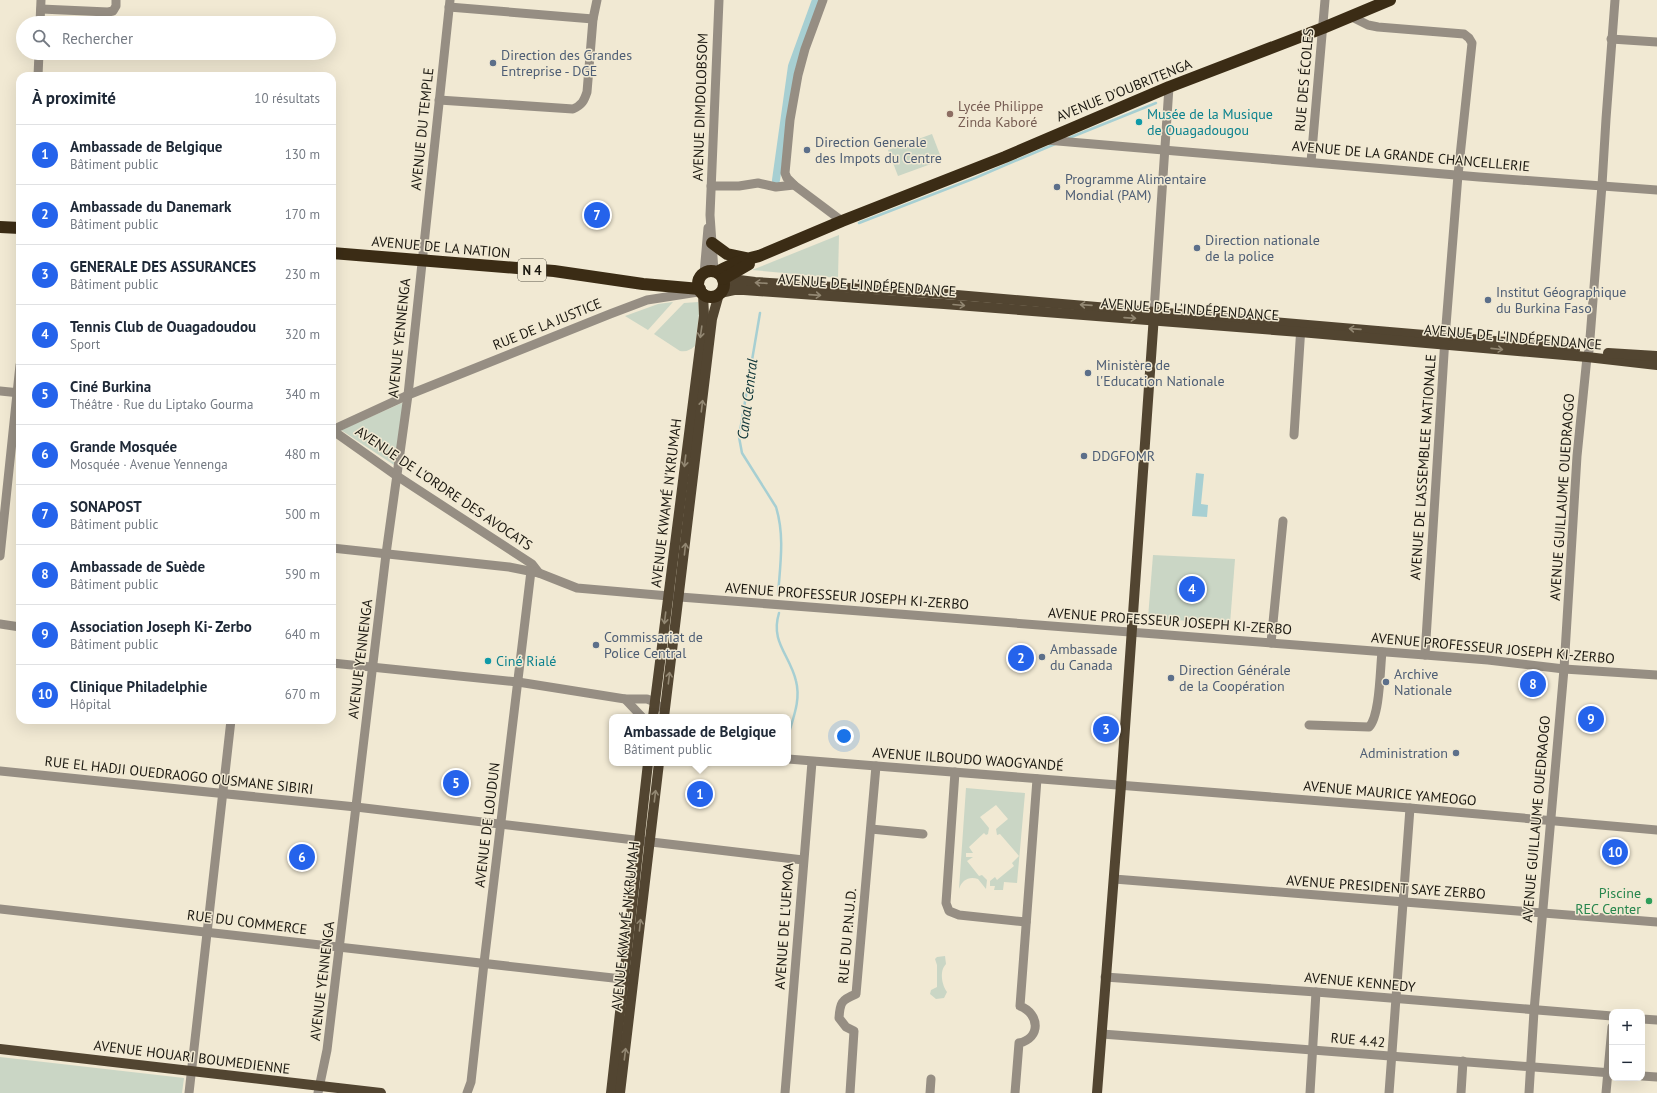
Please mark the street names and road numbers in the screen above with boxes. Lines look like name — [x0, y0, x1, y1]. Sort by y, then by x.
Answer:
street label: RUE DES ÉCOLES — [1291, 28, 1317, 132]
street label: AVENUE DIMDOLOBSOM — [688, 33, 712, 181]
street label: AVENUE D'OUBRITENGA — [1054, 54, 1195, 125]
street label: AVENUE DU TEMPLE — [407, 67, 437, 191]
street label: AVENUE DE LA GRANDE CHANCELLERIE — [1291, 137, 1531, 175]
street label: AVENUE DE LA NATION — [371, 232, 511, 262]
road number: N 4 — [518, 259, 546, 281]
street label: AVENUE DE L'INDÉPENDANCE — [777, 270, 957, 300]
street label: AVENUE YENNENGA — [384, 276, 414, 399]
street label: RUE DE LA JUSTICE — [490, 294, 604, 354]
street label: AVENUE DE L'INDÉPENDANCE — [1100, 294, 1280, 324]
street label: AVENUE DE L'INDÉPENDANCE — [1423, 320, 1603, 354]
street label: AVENUE DE L'ASSEMBLEE NATIONALE — [1406, 353, 1440, 581]
street label: AVENUE GUILLAUME OUEDRAOGO — [1546, 393, 1578, 601]
street label: AVENUE KWAMÉ N'KRUMAH — [647, 417, 685, 589]
street label: AVENUE DE L'ORDRE DES AVOCATS — [352, 422, 536, 554]
street label: AVENUE PROFESSEUR JOSEPH KI-ZERBO — [724, 578, 970, 614]
street label: AVENUE YENNENGA — [344, 597, 376, 720]
street label: AVENUE PROFESSEUR JOSEPH KI-ZERBO — [1047, 603, 1293, 639]
street label: AVENUE PROFESSEUR JOSEPH KI-ZERBO — [1370, 628, 1616, 668]
street label: AVENUE GUILLAUME OUEDRAOGO — [1518, 715, 1554, 923]
street label: AVENUE ILBOUDO WAOGYANDÉ — [872, 743, 1064, 775]
street label: RUE EL HADJI OUEDRAOGO OUSMANE SIBIRI — [44, 752, 314, 798]
street label: AVENUE DE LOUDUN — [470, 761, 504, 889]
street label: AVENUE MAURICE YAMEOGO — [1303, 776, 1477, 810]
street label: AVENUE KWAMÉ N'KRUMAH — [607, 840, 643, 1012]
street label: AVENUE DE L'UEMOA — [771, 861, 797, 990]
street label: AVENUE PRESIDENT SAYE ZERBO — [1286, 871, 1486, 903]
street label: RUE DU P.N.U.D. — [834, 887, 860, 985]
street label: RUE DU COMMERCE — [186, 906, 308, 938]
street label: AVENUE YENNENGA — [306, 919, 338, 1042]
street label: AVENUE KENNEDY — [1304, 968, 1417, 996]
street label: RUE 4.42 — [1330, 1029, 1386, 1051]
street label: AVENUE HOUARI BOUMEDIENNE — [93, 1036, 291, 1078]

